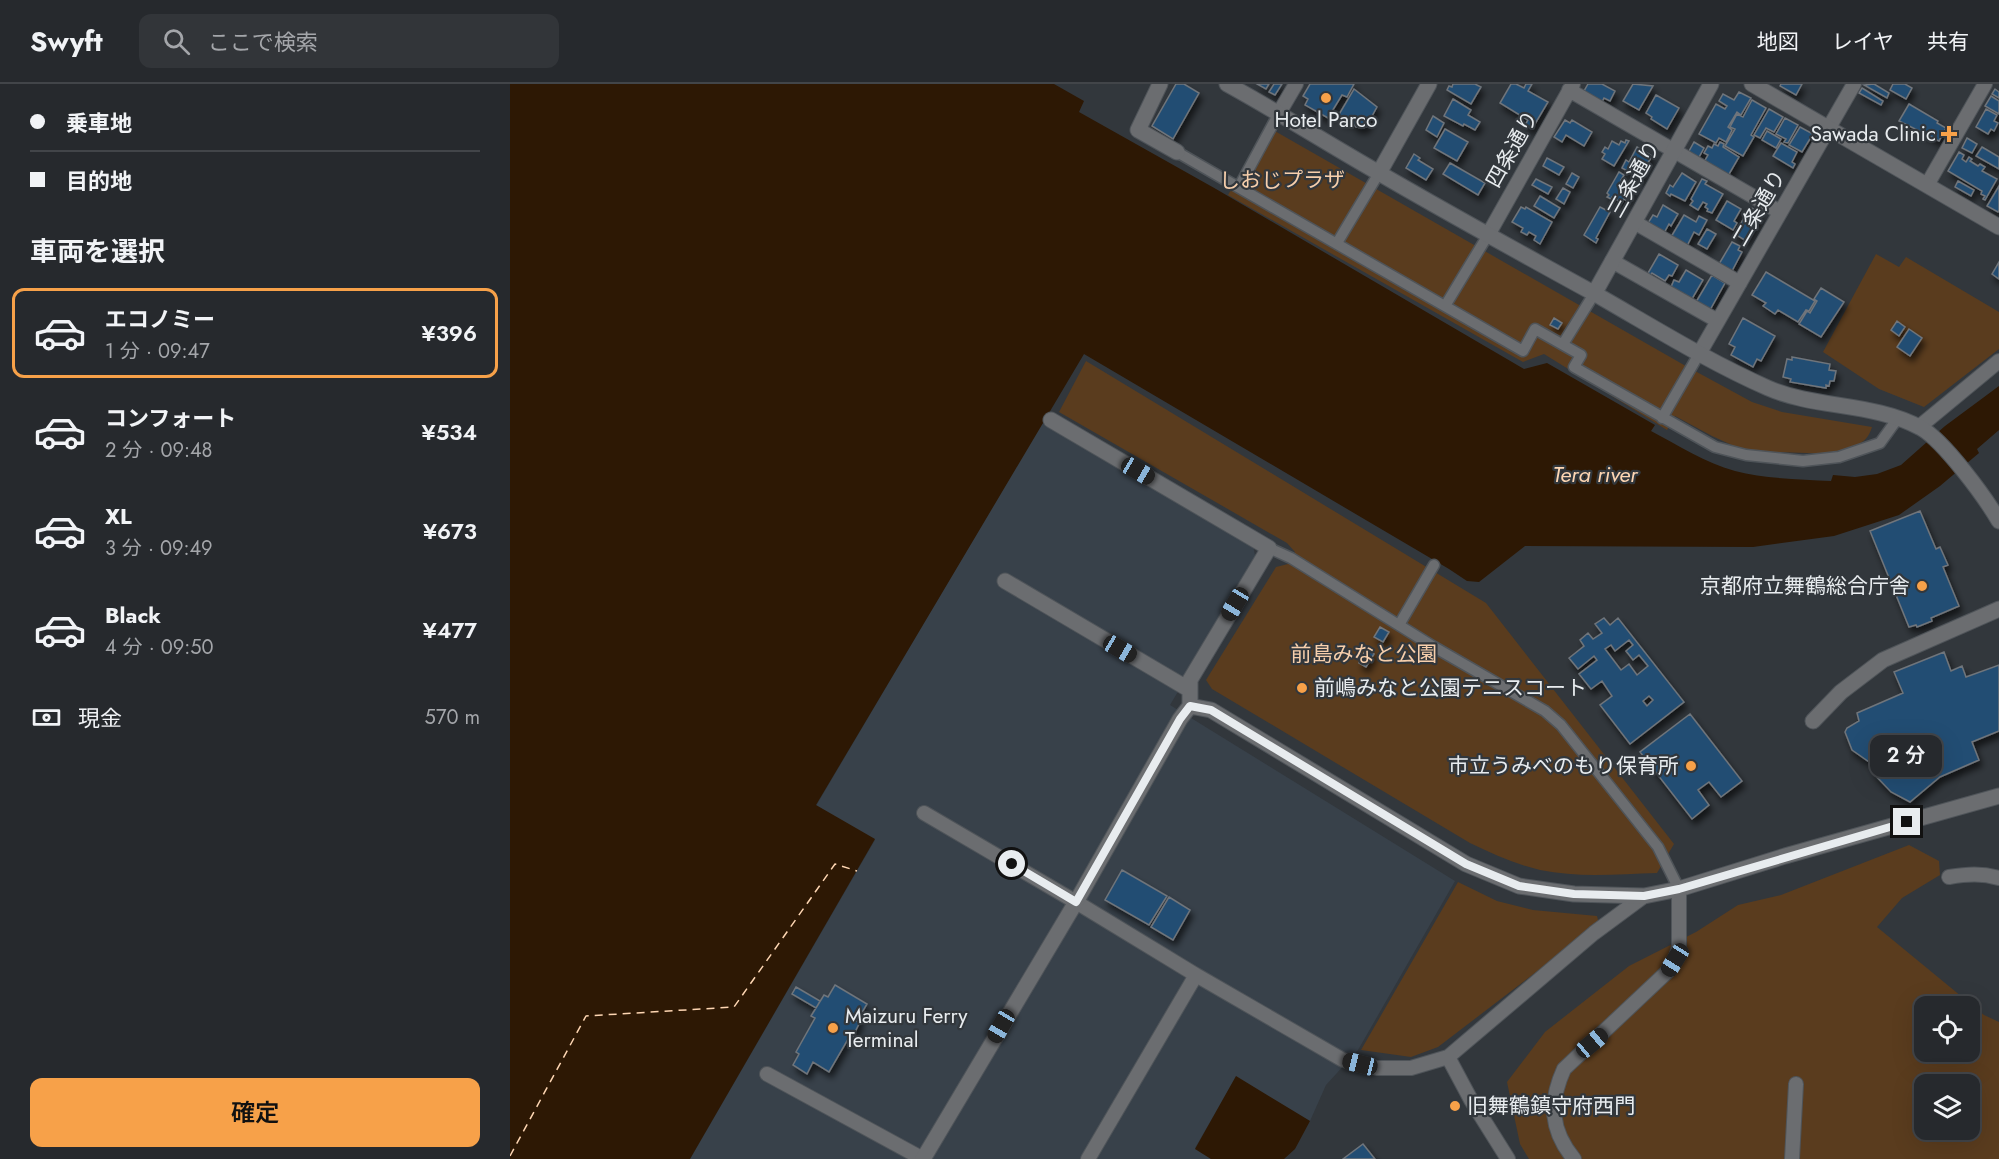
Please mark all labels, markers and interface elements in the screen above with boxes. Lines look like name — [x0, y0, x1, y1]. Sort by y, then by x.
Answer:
search box — [139, 14, 559, 68]
text: Swyft — [30, 21, 103, 62]
icon: search — [160, 25, 193, 58]
text: ここで検索 — [208, 26, 318, 58]
text: 地図 — [1757, 27, 1799, 57]
text: レイヤ — [1832, 27, 1894, 57]
text: 共有 — [1927, 27, 1969, 57]
marker: Hotel Parco — [1319, 91, 1333, 105]
place label: Hotel Parco — [1275, 105, 1377, 135]
street label: 四条通り — [1479, 105, 1545, 193]
text: 乗車地 — [66, 107, 132, 139]
place label: Sawada Clinic — [1811, 119, 1936, 149]
marker: Sawada Clinic — [1940, 125, 1958, 143]
street label: 三条通り — [1601, 135, 1667, 223]
street label: 二条通り — [1725, 164, 1793, 252]
text: 目的地 — [66, 165, 132, 197]
park label: しおじプラザ — [1219, 165, 1345, 195]
text: 車両を選択 — [30, 232, 165, 271]
text: エコノミー — [105, 303, 215, 335]
icon: car — [33, 306, 87, 360]
text: ¥396 — [422, 317, 477, 349]
text: 1 分 · 09:47 — [105, 337, 210, 366]
text: コンフォート — [105, 402, 236, 434]
icon: car — [33, 405, 87, 459]
text: ¥534 — [422, 416, 477, 448]
text: 2 分 · 09:48 — [105, 436, 212, 465]
car — [1118, 454, 1158, 488]
water label: Tera river — [1552, 458, 1639, 490]
text: XL — [105, 500, 132, 532]
icon: car — [33, 504, 87, 558]
text: ¥673 — [423, 515, 477, 547]
text: 3 分 · 09:49 — [105, 534, 213, 563]
place label: 京都府立舞鶴総合庁舎 — [1700, 571, 1910, 601]
marker: 京都府立舞鶴総合庁舎 — [1915, 579, 1929, 593]
car — [1218, 584, 1252, 624]
text: Black — [105, 599, 161, 631]
icon: car — [33, 603, 87, 657]
text: ¥477 — [423, 614, 477, 646]
car — [1100, 632, 1140, 666]
text: 4 分 · 09:50 — [105, 633, 213, 662]
park label: 前島みなと公園 — [1291, 639, 1438, 669]
place label: 前嶋みなと公園テニスコート — [1314, 673, 1587, 703]
marker: 前嶋みなと公園テニスコート — [1295, 681, 1309, 695]
icon: cash — [30, 701, 63, 734]
text: 現金 — [78, 702, 122, 734]
text: 570 m — [425, 703, 480, 732]
callout: 2 分 — [1871, 735, 1943, 777]
text: 2 分 — [1887, 741, 1925, 770]
place label: 市立うみべのもり保育所 — [1448, 751, 1679, 781]
marker: 市立うみべのもり保育所 — [1684, 759, 1698, 773]
route end — [1893, 808, 1920, 835]
route start — [998, 850, 1025, 877]
car — [1658, 940, 1692, 980]
map controls — [1914, 996, 1980, 1140]
button: locate — [1914, 996, 1980, 1062]
place label: Maizuru Ferry Terminal — [845, 1001, 968, 1055]
car — [984, 1006, 1018, 1046]
marker: Maizuru Ferry Terminal — [826, 1021, 840, 1035]
car — [1572, 1025, 1612, 1061]
car — [1340, 1051, 1380, 1077]
button: layers — [1914, 1074, 1980, 1140]
button: 確定 — [30, 1078, 480, 1147]
place label: 旧舞鶴鎮守府西門 — [1467, 1091, 1635, 1121]
marker: 旧舞鶴鎮守府西門 — [1448, 1099, 1462, 1113]

